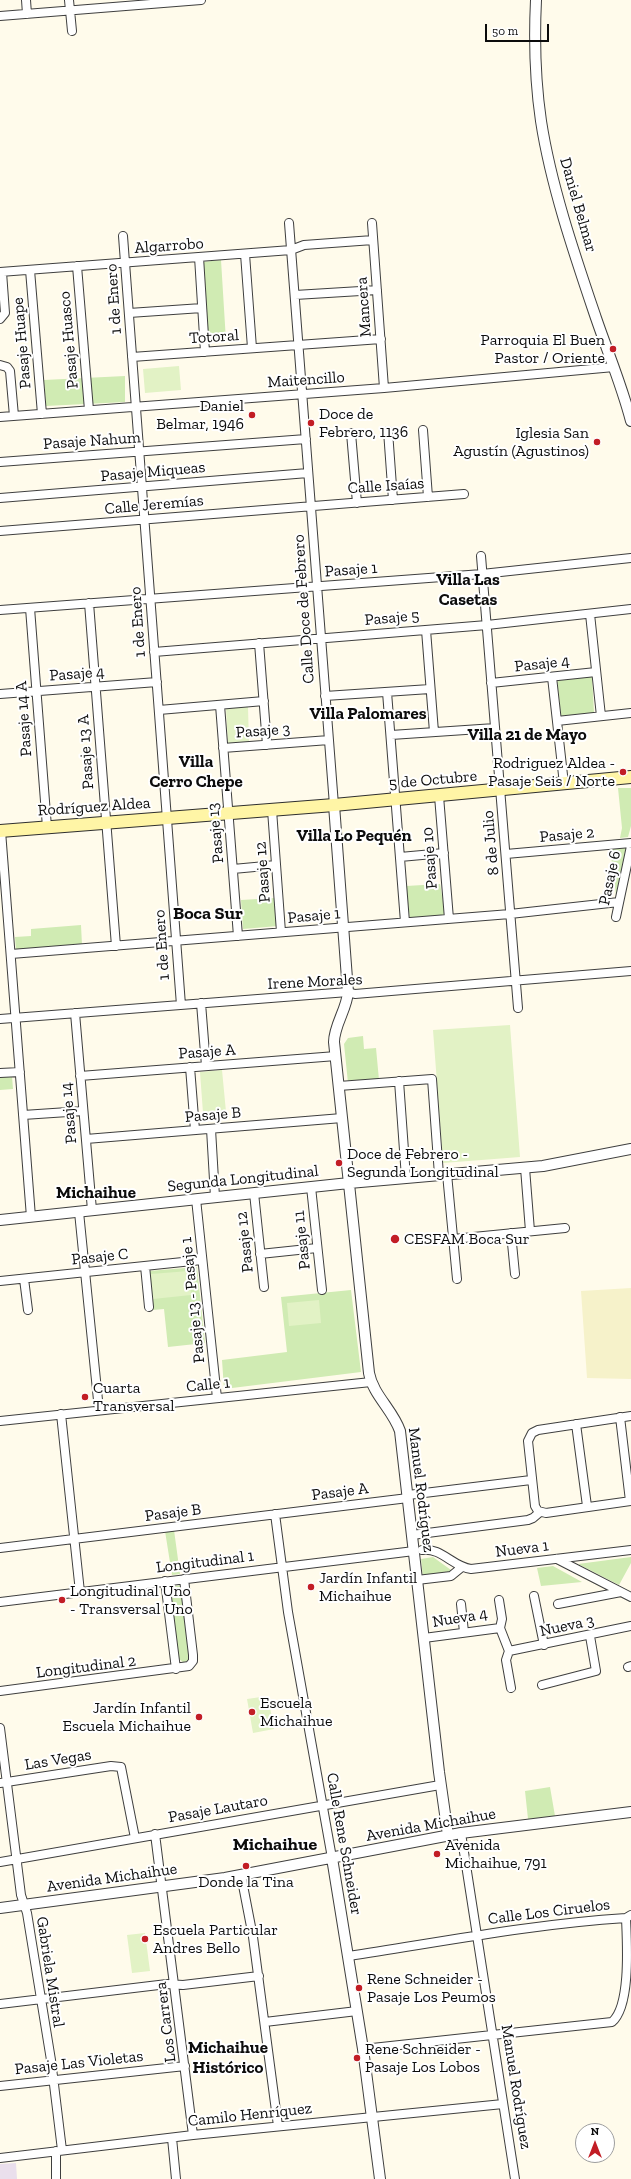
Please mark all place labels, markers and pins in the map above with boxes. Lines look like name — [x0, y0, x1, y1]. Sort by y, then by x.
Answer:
place label: Parroquia El Buen Pastor / Oriente — [481, 330, 605, 368]
marker: Parroquia El Buen Pastor / Oriente — [608, 344, 618, 354]
place label: Daniel Belmar, 1946 — [156, 396, 244, 434]
place label: Doce de Febrero, 1136 — [319, 404, 408, 442]
marker: Daniel Belmar, 1946 — [247, 410, 257, 420]
marker: Doce de Febrero, 1136 — [306, 418, 316, 428]
place label: Iglesia San Agustín (Agustinos) — [453, 423, 589, 461]
marker: Iglesia San Agustín (Agustinos) — [592, 437, 602, 447]
place label: Rodriguez Aldea - Pasaje Seis / Norte — [488, 753, 615, 791]
marker: Rodriguez Aldea - Pasaje Seis / Norte — [618, 767, 628, 777]
place label: Doce de Febrero - Segunda Longitudinal — [347, 1144, 499, 1182]
marker: Doce de Febrero - Segunda Longitudinal — [334, 1158, 344, 1168]
place label: CESFAM Boca Sur — [404, 1229, 529, 1249]
marker: CESFAM Boca Sur — [389, 1233, 401, 1245]
place label: Cuarta Transversal — [93, 1378, 174, 1416]
marker: Cuarta Transversal — [80, 1392, 90, 1402]
place label: Jardín Infantil Michaihue — [319, 1568, 417, 1606]
place label: Longitudinal Uno - Transversal Uno — [70, 1581, 193, 1619]
marker: Jardín Infantil Michaihue — [306, 1582, 316, 1592]
marker: Longitudinal Uno - Transversal Uno — [57, 1595, 67, 1605]
place label: Escuela Michaihue — [260, 1693, 333, 1731]
place label: Jardín Infantil Escuela Michaihue — [62, 1698, 191, 1736]
marker: Escuela Michaihue — [247, 1707, 257, 1717]
marker: Jardín Infantil Escuela Michaihue — [194, 1712, 204, 1722]
place label: Avenida Michaihue, 791 — [445, 1835, 547, 1873]
marker: Avenida Michaihue, 791 — [432, 1849, 442, 1859]
marker: Donde la Tina — [241, 1861, 251, 1871]
place label: Donde la Tina — [198, 1872, 294, 1892]
place label: Escuela Particular Andres Bello — [153, 1920, 278, 1958]
marker: Escuela Particular Andres Bello — [140, 1934, 150, 1944]
place label: Rene Schneider - Pasaje Los Peumos — [367, 1969, 496, 2007]
marker: Rene Schneider - Pasaje Los Peumos — [354, 1983, 364, 1993]
place label: Rene Schneider - Pasaje Los Lobos — [365, 2039, 481, 2077]
marker: Rene Schneider - Pasaje Los Lobos — [352, 2053, 362, 2063]

